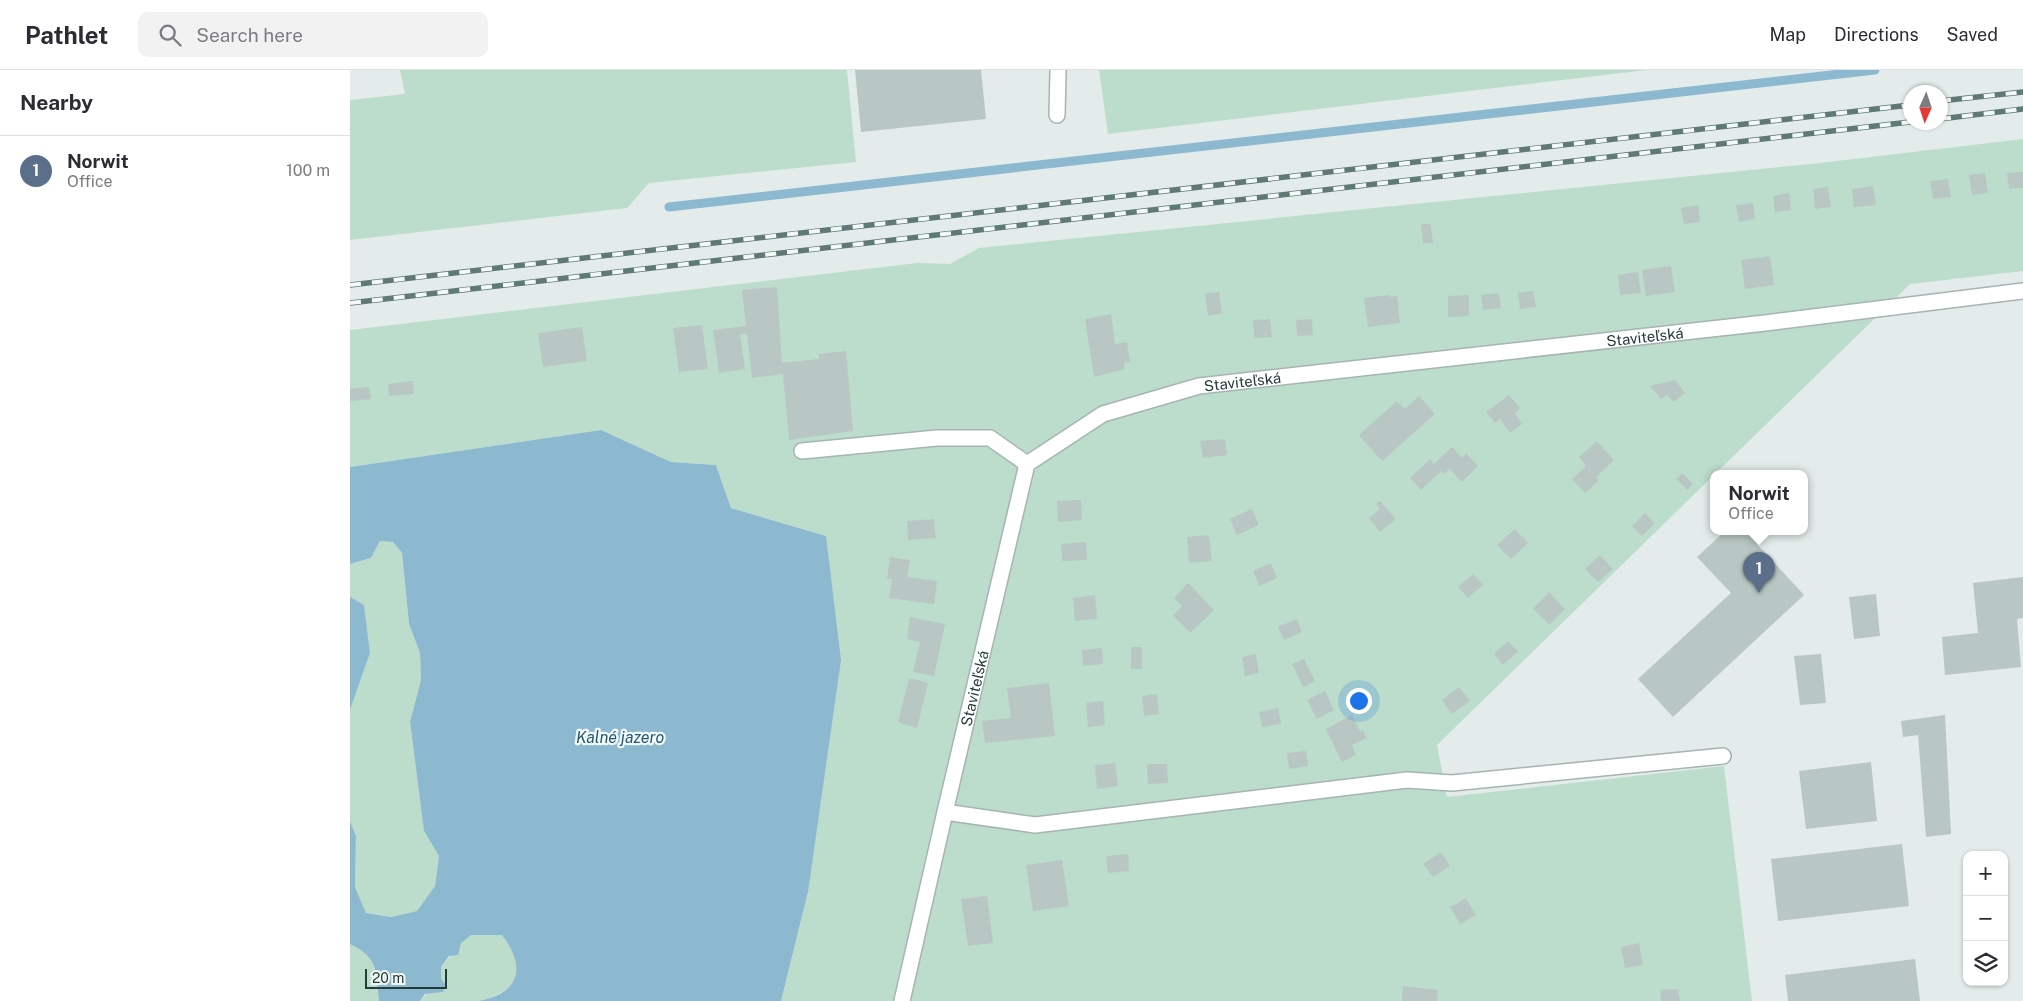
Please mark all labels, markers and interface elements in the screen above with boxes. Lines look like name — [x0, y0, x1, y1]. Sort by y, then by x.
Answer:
search box — [138, 12, 488, 57]
text: Pathlet — [25, 21, 108, 49]
icon: search — [156, 21, 184, 49]
text: Search here — [196, 24, 303, 46]
text: Map — [1769, 24, 1806, 45]
text: Directions — [1834, 24, 1919, 45]
text: Saved — [1947, 24, 1998, 45]
north arrow — [1903, 85, 1948, 130]
text: Nearby — [20, 90, 93, 115]
text: Norwit — [67, 150, 129, 172]
text: 1 — [33, 161, 39, 180]
text: 100 m — [286, 161, 330, 180]
text: Office — [67, 172, 113, 191]
street label: Staviteľská — [1605, 324, 1684, 349]
street label: Staviteľská — [1203, 368, 1282, 394]
popup — [1710, 470, 1808, 535]
text: Norwit — [1728, 482, 1790, 504]
text: Office — [1728, 504, 1774, 523]
pin: 1 — [1743, 552, 1775, 593]
street label: Staviteľská — [957, 649, 991, 728]
your location — [1346, 688, 1372, 714]
water label: Kalné jazero — [576, 728, 664, 747]
map controls — [1963, 851, 2008, 986]
button: + — [1963, 851, 2008, 896]
button: − — [1963, 896, 2008, 941]
button: layers — [1963, 941, 2008, 986]
scale bar — [365, 966, 448, 989]
text: 20 m — [372, 970, 404, 986]

